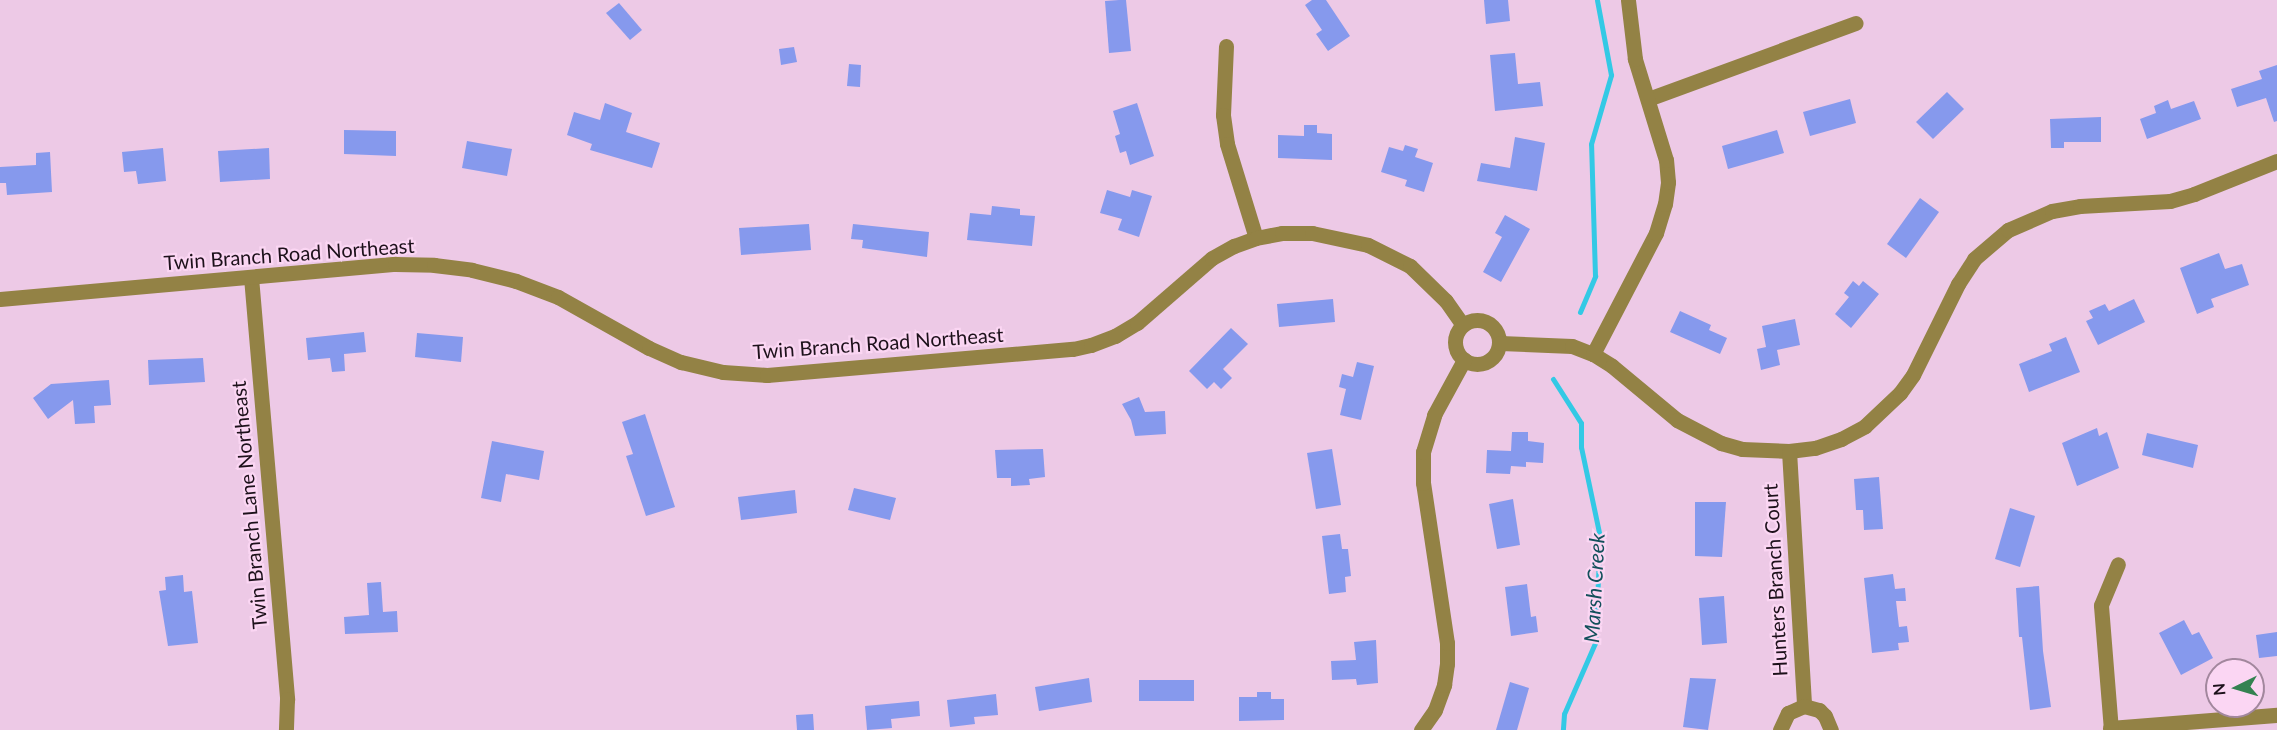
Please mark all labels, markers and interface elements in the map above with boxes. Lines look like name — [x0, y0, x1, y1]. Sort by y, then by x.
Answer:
street label: Twin Branch Road Northeast — [163, 233, 415, 275]
street label: Twin Branch Road Northeast — [752, 322, 1004, 364]
street label: Twin Branch Lane Northeast — [226, 380, 272, 630]
street label: Hunters Branch Court — [1758, 483, 1792, 677]
water label: Marsh Creek — [1579, 532, 1609, 644]
north arrow — [2205, 658, 2265, 718]
text: N — [2209, 682, 2229, 696]

